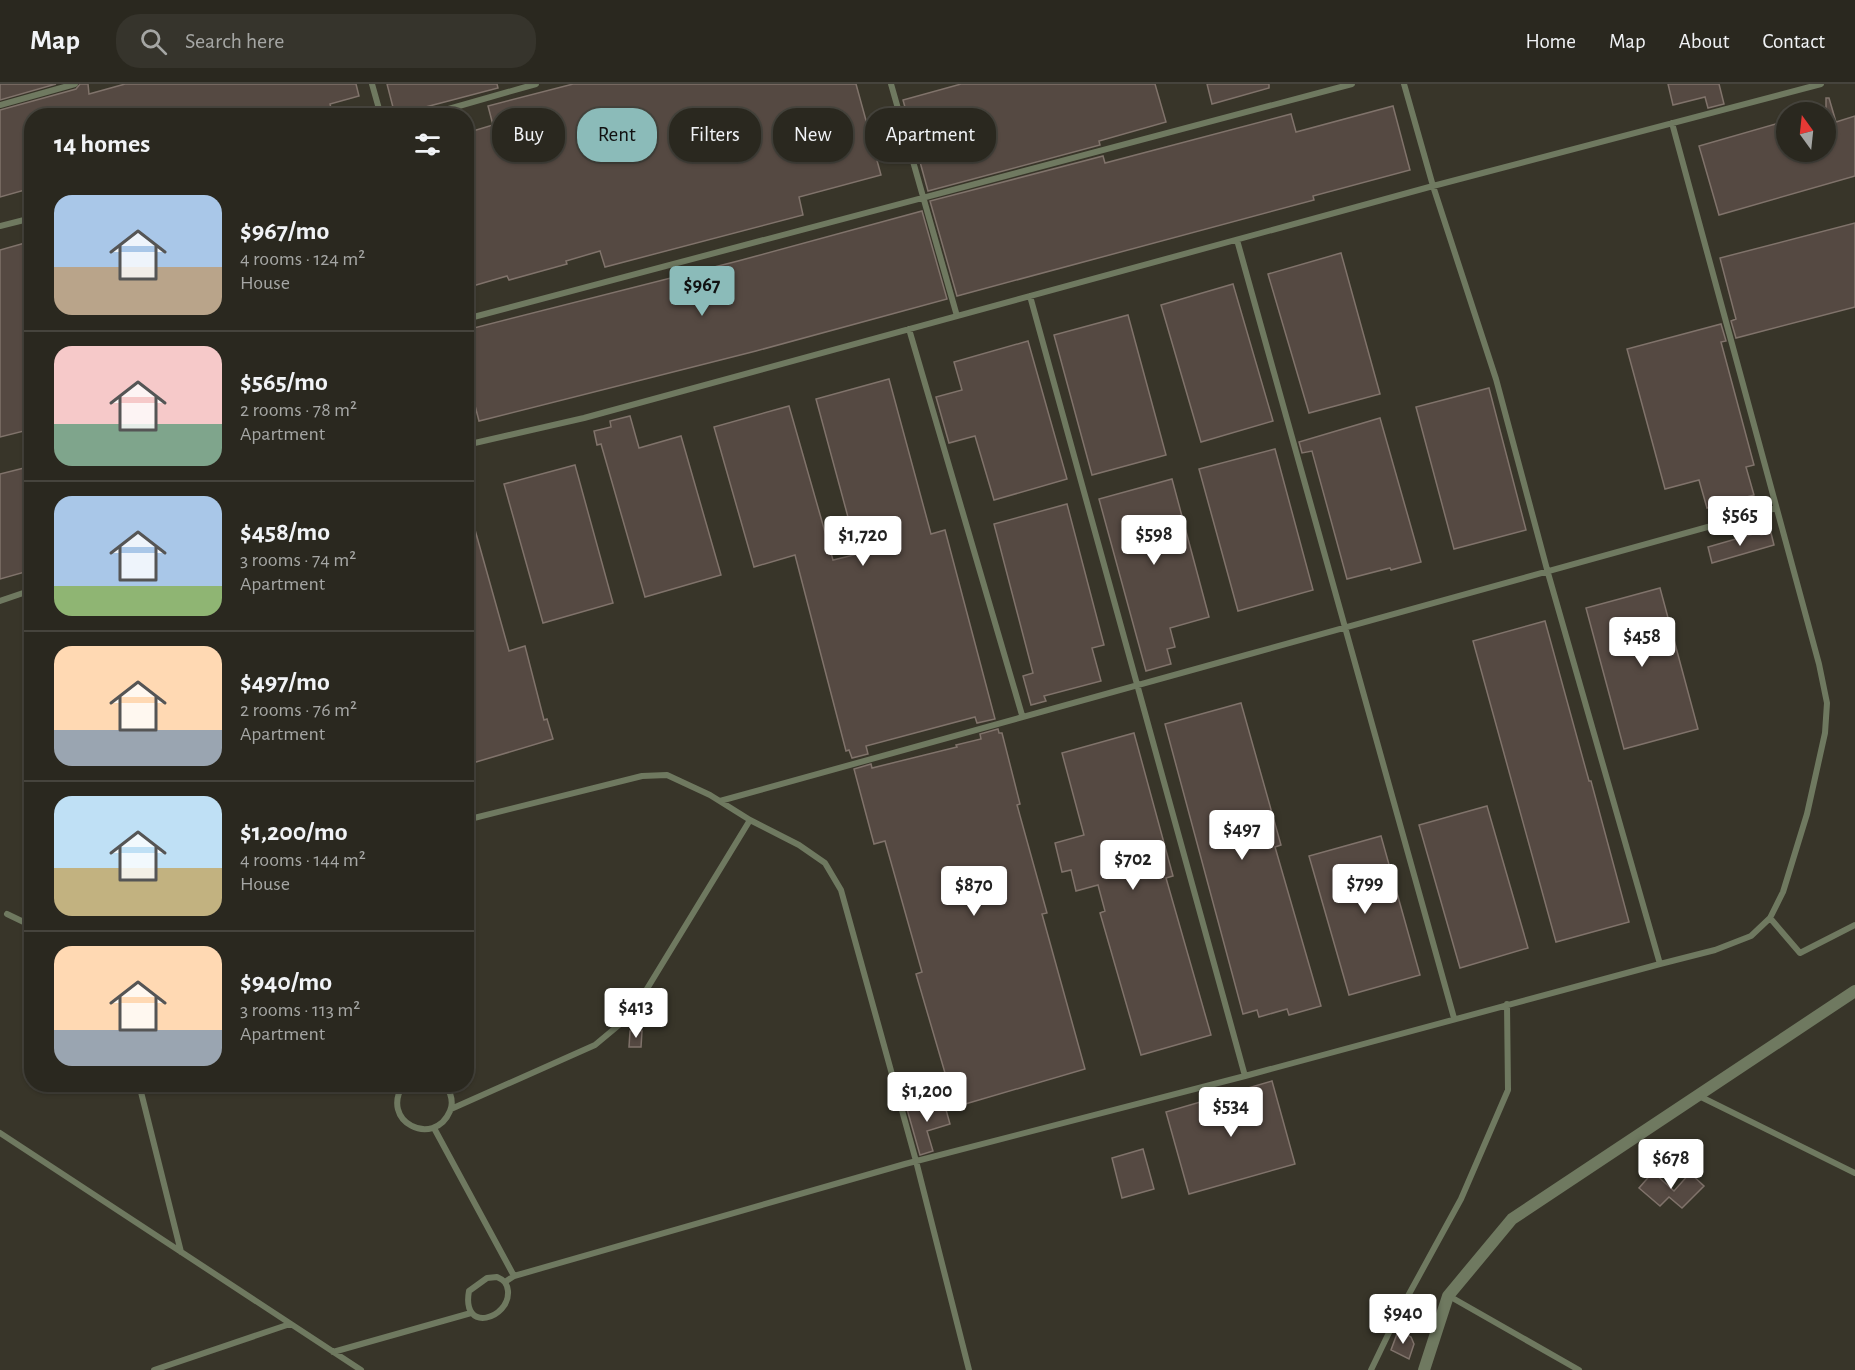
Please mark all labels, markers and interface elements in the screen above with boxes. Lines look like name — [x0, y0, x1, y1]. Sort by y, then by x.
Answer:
search box — [116, 14, 536, 68]
icon: search — [137, 25, 170, 58]
text: Map — [30, 27, 80, 55]
text: Search here — [185, 30, 284, 52]
text: Home — [1525, 31, 1576, 52]
text: Map — [1609, 31, 1646, 52]
text: About — [1679, 31, 1729, 52]
text: Contact — [1762, 31, 1825, 52]
north arrow — [1776, 102, 1836, 162]
map controls — [1776, 102, 1836, 162]
chip: Buy — [492, 108, 565, 162]
chip: Rent — [577, 108, 657, 162]
chip: Filters — [669, 108, 761, 162]
chip: New — [773, 108, 853, 162]
chip: Apartment — [865, 108, 996, 162]
icon: filters — [411, 128, 444, 161]
text: 14 homes — [54, 131, 150, 157]
text: $967/mo — [240, 218, 329, 244]
icon: home — [102, 219, 174, 291]
text: 4 rooms · 124 m² — [240, 249, 365, 269]
pin: $967 — [666, 266, 738, 317]
text: House — [240, 273, 290, 293]
text: $967 — [684, 275, 720, 295]
text: $565/mo — [240, 369, 328, 395]
icon: home — [102, 370, 174, 442]
text: 2 rooms · 78 m² — [240, 400, 357, 420]
text: Apartment — [240, 424, 325, 444]
pin: $565 — [1704, 496, 1776, 547]
text: $565 — [1722, 505, 1758, 525]
pin: $598 — [1118, 515, 1190, 566]
pin: $1,720 — [814, 516, 912, 567]
text: $458/mo — [240, 519, 330, 545]
icon: home — [102, 520, 174, 592]
text: $598 — [1135, 524, 1173, 544]
text: $1,720 — [838, 525, 888, 545]
text: 3 rooms · 74 m² — [240, 550, 356, 570]
text: Apartment — [240, 574, 325, 594]
pin: $458 — [1606, 617, 1678, 668]
text: $458 — [1623, 626, 1661, 646]
text: $497/mo — [240, 669, 330, 695]
icon: home — [102, 670, 174, 742]
text: 2 rooms · 76 m² — [240, 700, 357, 720]
text: Apartment — [240, 724, 325, 744]
pin: $497 — [1206, 810, 1278, 861]
text: $1,200/mo — [240, 819, 348, 845]
text: $497 — [1223, 819, 1261, 839]
icon: home — [102, 820, 174, 892]
pin: $702 — [1097, 840, 1169, 891]
text: $702 — [1114, 849, 1152, 869]
text: 4 rooms · 144 m² — [240, 850, 366, 870]
pin: $799 — [1329, 864, 1401, 915]
pin: $870 — [938, 866, 1010, 917]
text: $799 — [1347, 873, 1383, 893]
text: House — [240, 874, 290, 894]
text: $870 — [955, 875, 993, 895]
text: $940/mo — [240, 969, 332, 995]
icon: home — [102, 970, 174, 1042]
pin: $413 — [600, 988, 672, 1039]
text: $413 — [619, 997, 653, 1017]
text: 3 rooms · 113 m² — [240, 1000, 360, 1020]
text: Apartment — [240, 1024, 325, 1044]
pin: $1,200 — [878, 1072, 976, 1123]
text: $1,200 — [901, 1081, 953, 1101]
pin: $534 — [1195, 1087, 1267, 1138]
text: $534 — [1213, 1096, 1249, 1116]
pin: $678 — [1635, 1139, 1707, 1190]
text: $678 — [1652, 1148, 1690, 1168]
pin: $940 — [1367, 1294, 1439, 1345]
text: $940 — [1383, 1303, 1423, 1323]

